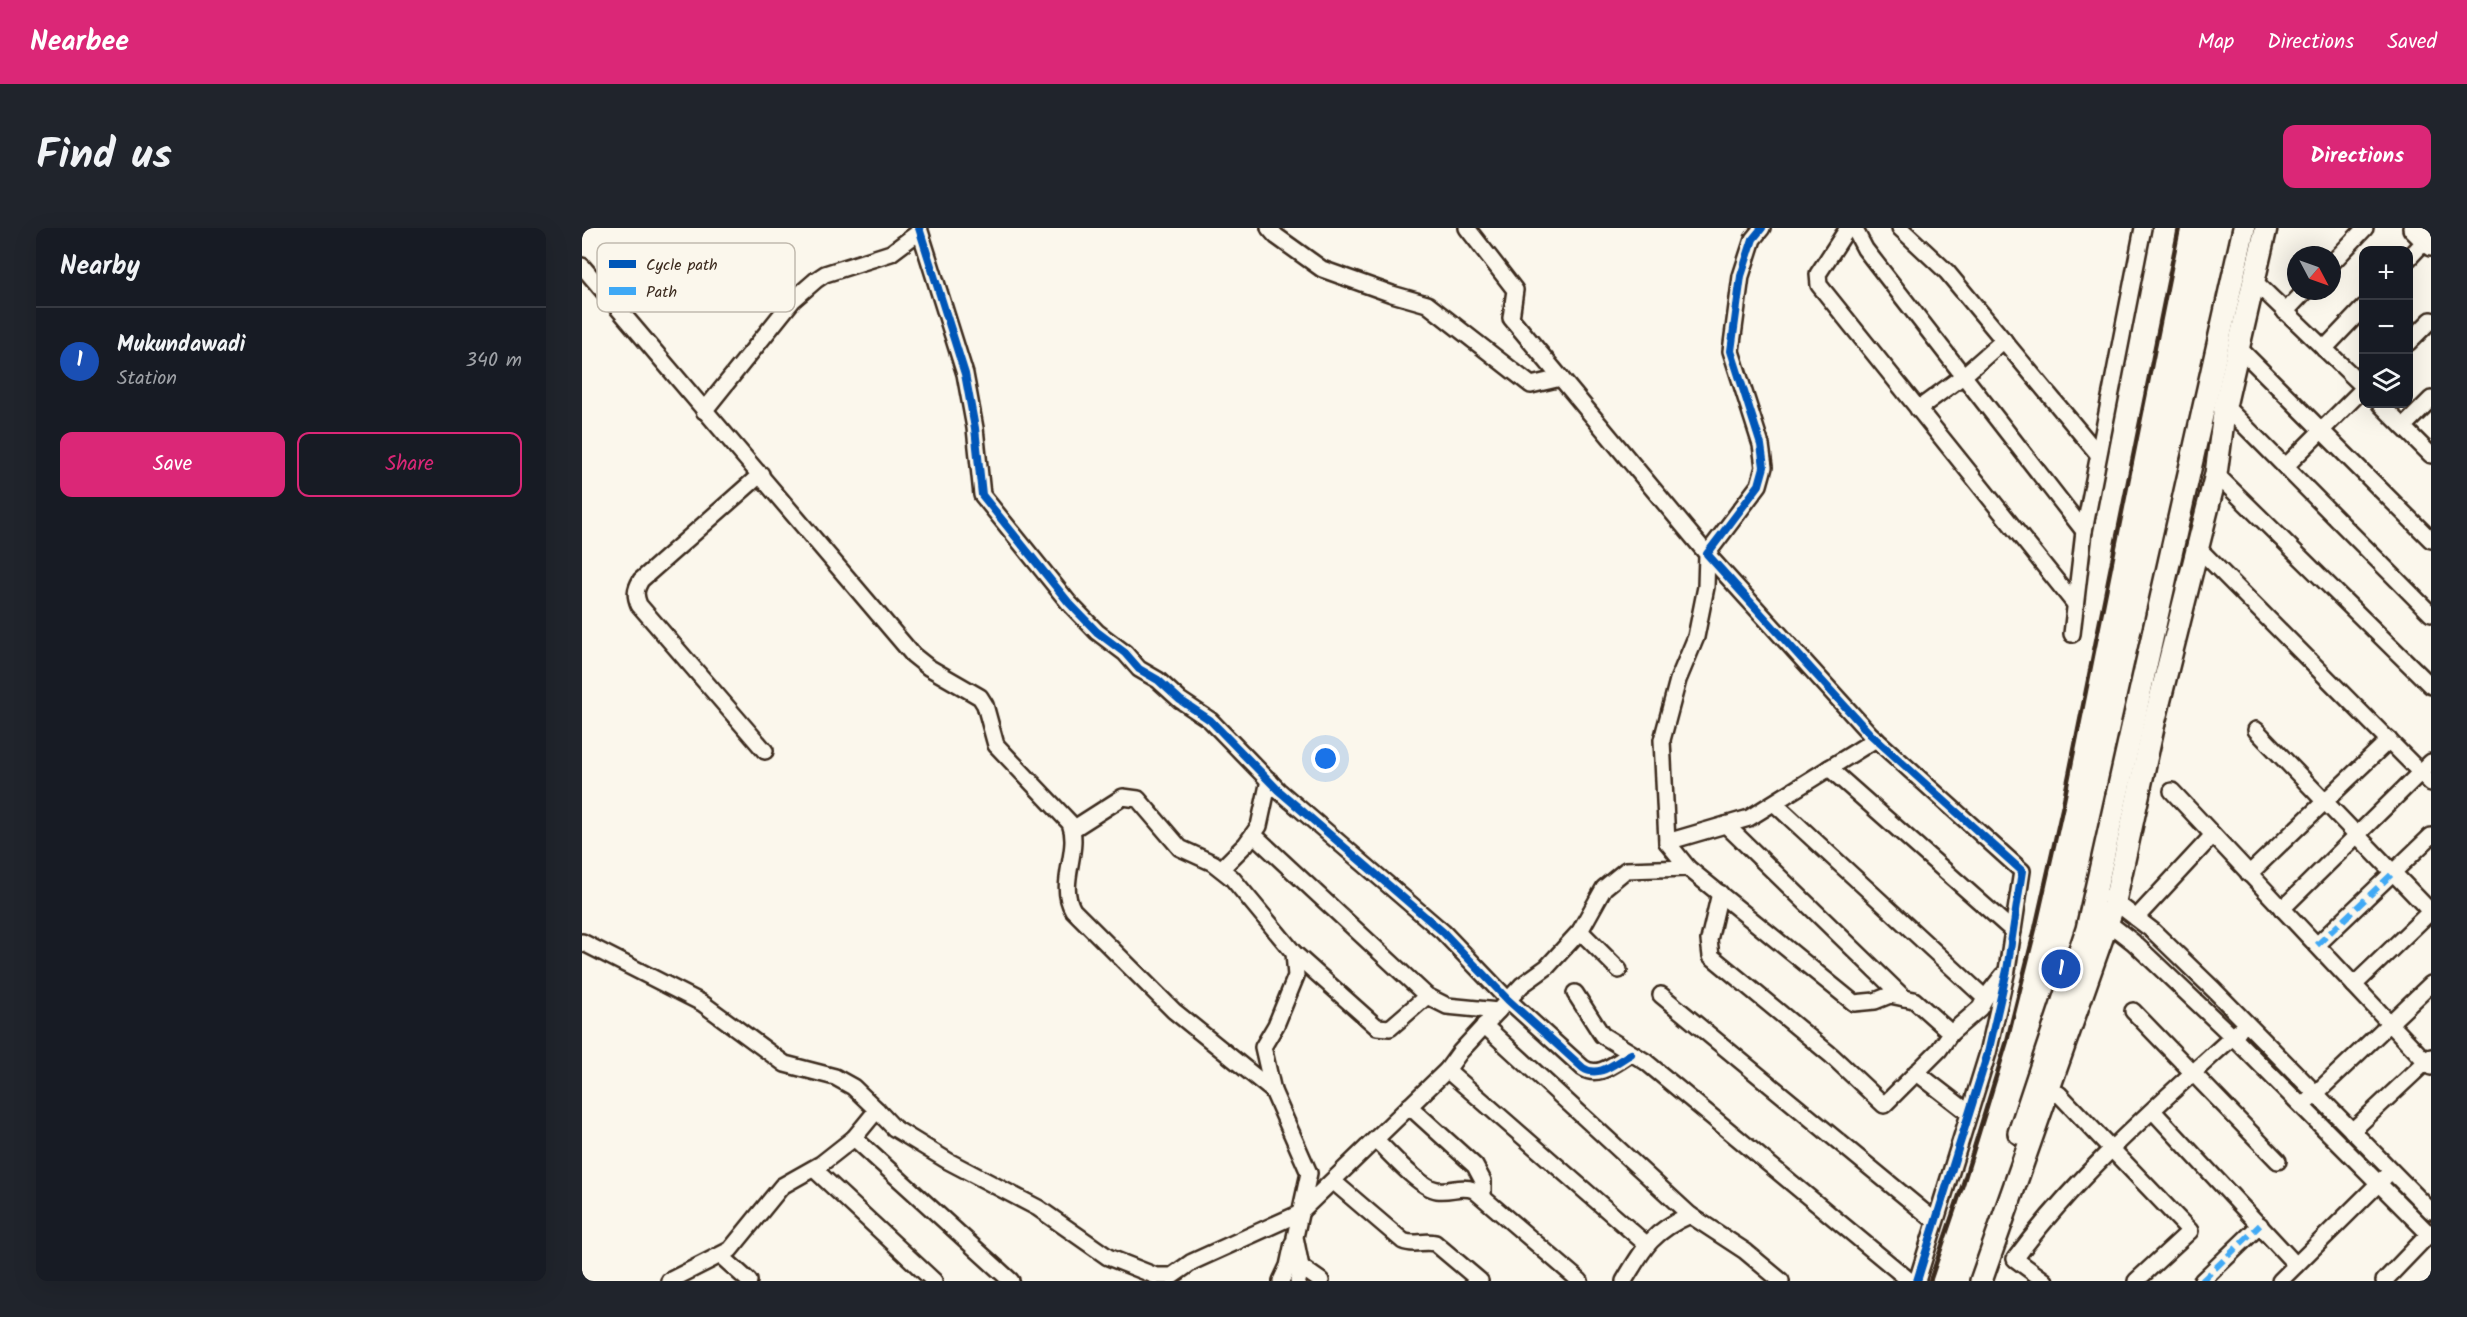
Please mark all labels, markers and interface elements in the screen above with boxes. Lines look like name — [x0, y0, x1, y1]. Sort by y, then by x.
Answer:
text: Nearbee — [30, 20, 129, 65]
text: Map — [2198, 26, 2234, 59]
text: Directions — [2267, 26, 2354, 59]
text: Saved — [2387, 26, 2437, 59]
text: Find us — [36, 123, 172, 190]
button: Directions — [2283, 125, 2431, 188]
legend — [597, 243, 795, 312]
text: Nearby — [60, 246, 140, 288]
north arrow — [2287, 246, 2341, 300]
map controls — [2359, 246, 2413, 408]
button: + — [2359, 246, 2413, 300]
text: Cycle path — [646, 253, 718, 278]
text: Path — [646, 280, 677, 305]
button: − — [2359, 300, 2413, 354]
text: Mukundawadi — [117, 328, 246, 363]
text: 1 — [76, 345, 83, 377]
text: 340 m — [466, 345, 522, 377]
button: layers — [2359, 354, 2413, 408]
text: Station — [117, 363, 177, 395]
button: Save — [60, 432, 285, 497]
button: Share — [297, 432, 522, 497]
your location — [1311, 744, 1340, 773]
pin: 1 — [2042, 946, 2080, 992]

